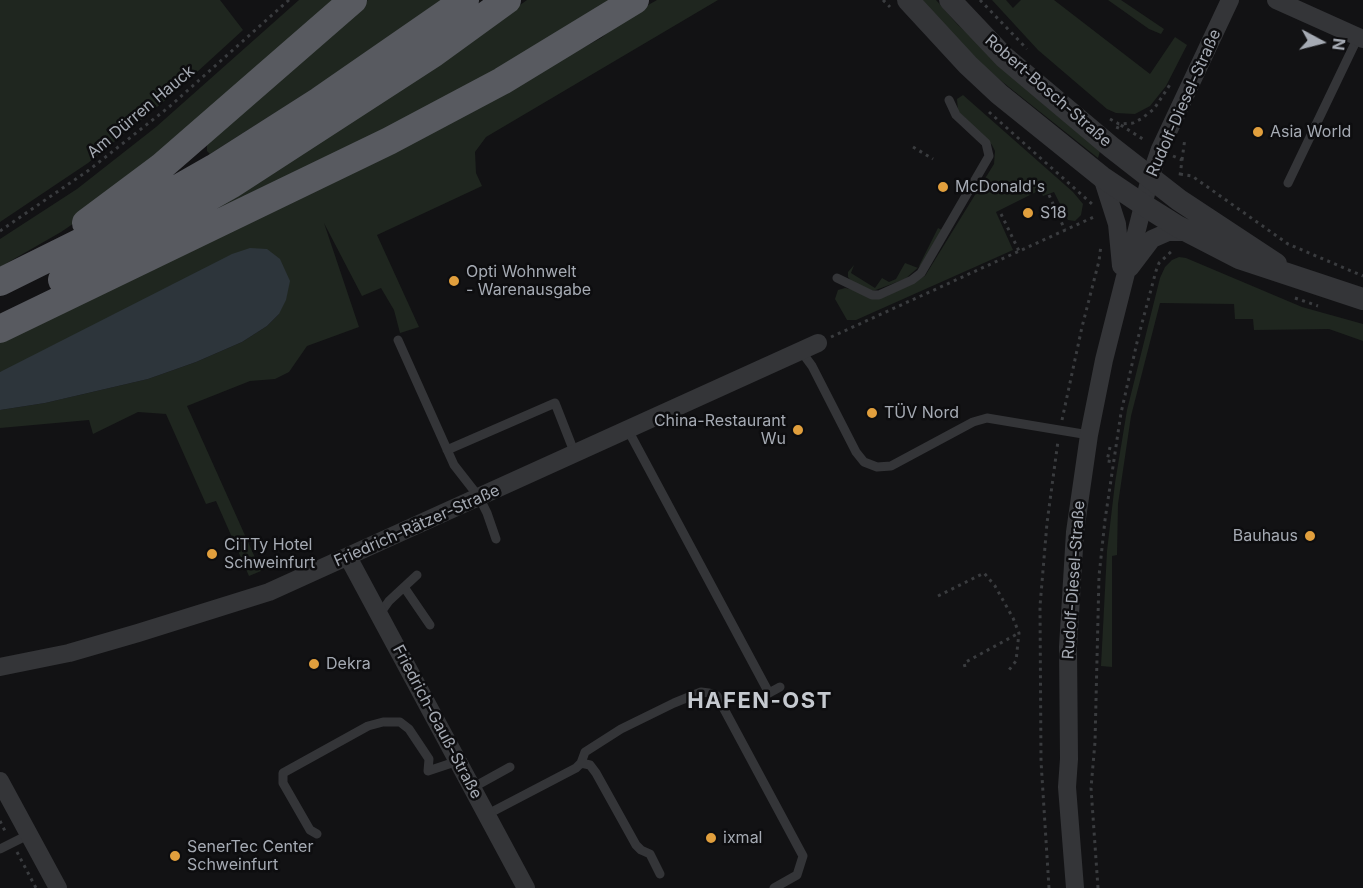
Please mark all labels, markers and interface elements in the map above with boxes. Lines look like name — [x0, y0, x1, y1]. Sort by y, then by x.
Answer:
north arrow — [1291, 12, 1351, 72]
street label: Rudolf-Diesel-Straße — [1143, 26, 1225, 180]
street label: Robert-Bosch-Straße — [981, 31, 1115, 151]
text: N — [1328, 37, 1350, 51]
street label: Am Dürren Hauck — [83, 62, 199, 162]
place label: Asia World — [1270, 122, 1351, 142]
marker: Asia World — [1251, 125, 1265, 139]
place label: McDonald's — [955, 177, 1045, 197]
marker: McDonald's — [936, 180, 950, 194]
place label: S18 — [1040, 203, 1067, 223]
marker: S18 — [1021, 206, 1035, 220]
place label: Opti Wohnwelt - Warenausgabe — [466, 262, 591, 300]
marker: Opti Wohnwelt - Warenausgabe — [447, 274, 461, 288]
place label: TÜV Nord — [884, 403, 959, 423]
marker: TÜV Nord — [865, 406, 879, 420]
place label: China-Restaurant Wu — [654, 411, 786, 449]
marker: China-Restaurant Wu — [791, 423, 805, 437]
street label: Friedrich-Rätzer-Straße — [331, 481, 503, 571]
street label: Rudolf-Diesel-Straße — [1059, 500, 1089, 660]
place label: Bauhaus — [1233, 526, 1298, 546]
marker: Bauhaus — [1303, 529, 1317, 543]
place label: CiTTy Hotel Schweinfurt — [224, 535, 315, 573]
marker: CiTTy Hotel Schweinfurt — [205, 547, 219, 561]
street label: Friedrich-Gauß-Straße — [388, 642, 486, 802]
place label: Dekra — [326, 654, 371, 674]
marker: Dekra — [307, 657, 321, 671]
district label: HAFEN-OST — [687, 688, 833, 714]
place label: ixmal — [723, 828, 762, 848]
marker: ixmal — [704, 831, 718, 845]
place label: SenerTec Center Schweinfurt — [187, 837, 313, 875]
marker: SenerTec Center Schweinfurt — [168, 849, 182, 863]

